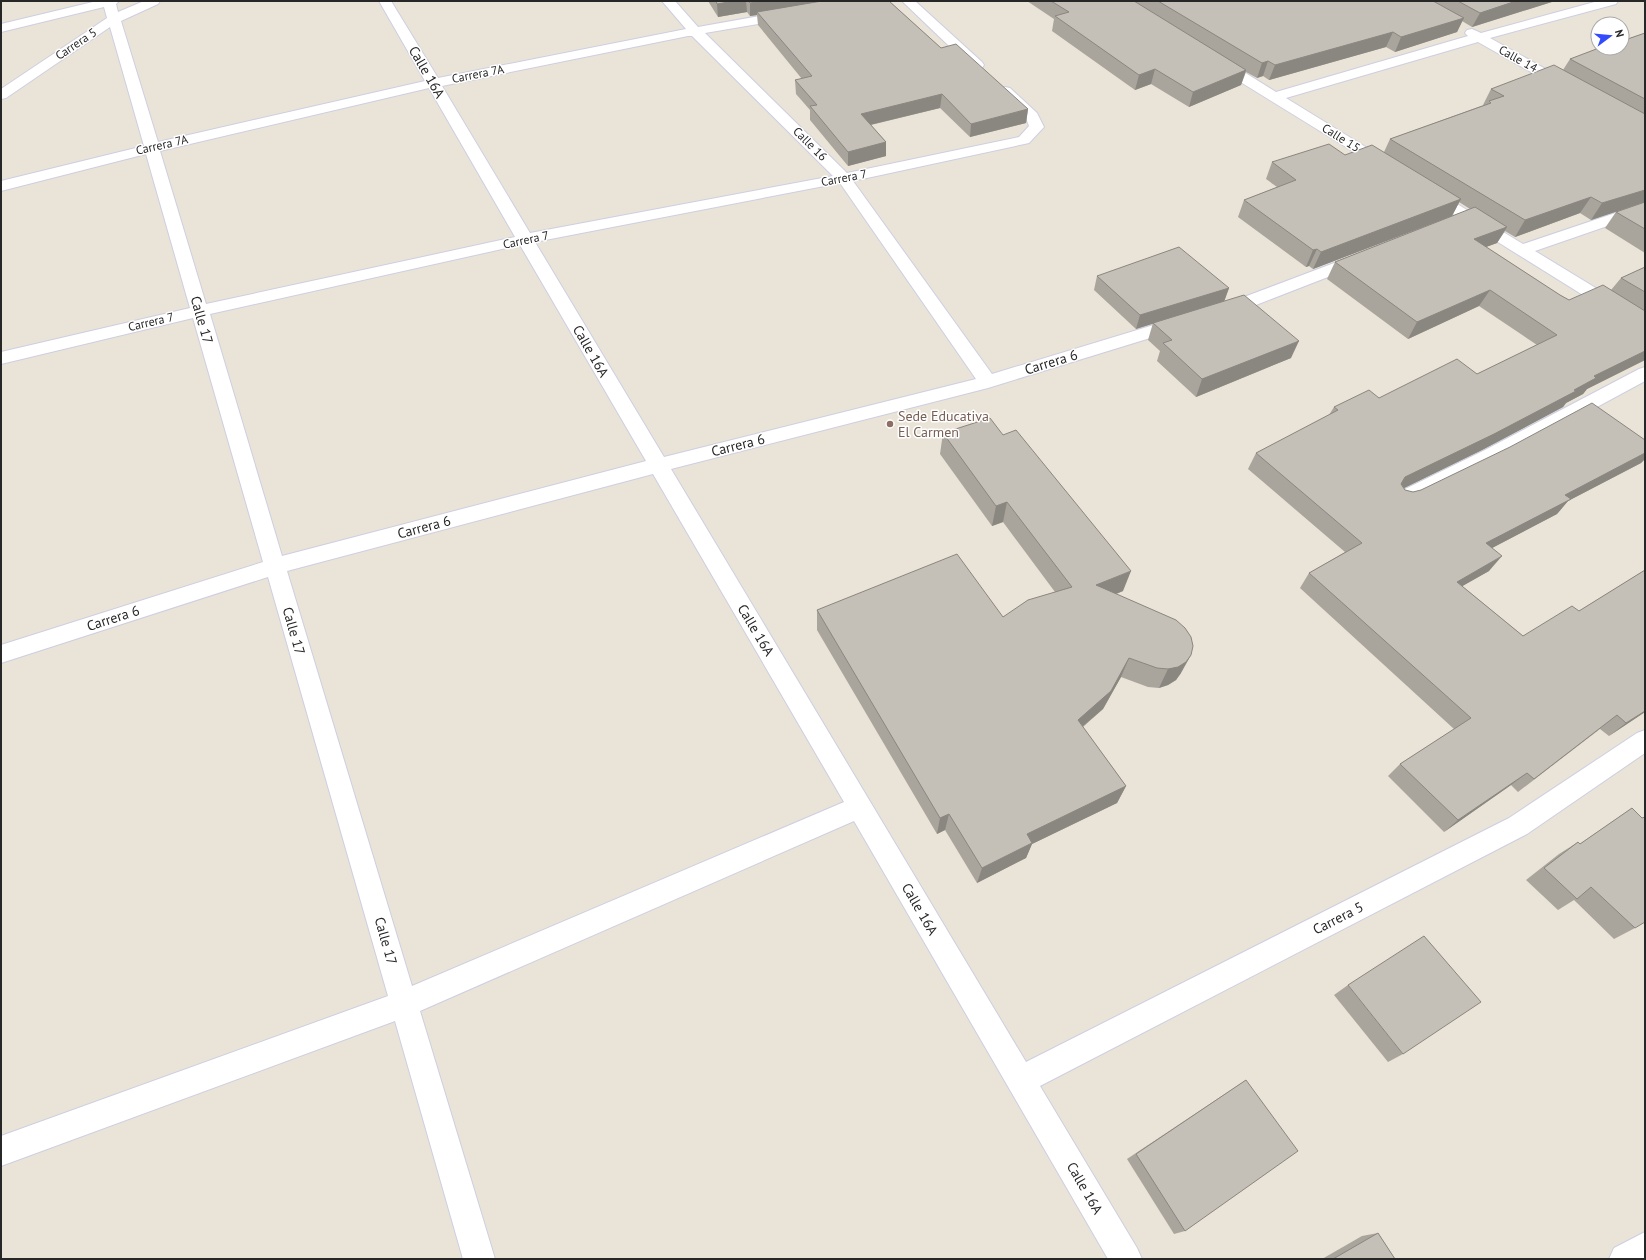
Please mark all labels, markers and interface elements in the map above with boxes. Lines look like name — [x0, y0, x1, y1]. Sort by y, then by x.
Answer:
north arrow — [1590, 16, 1630, 56]
street label: Carrera 5 — [52, 24, 99, 63]
text: N — [1612, 28, 1627, 39]
street label: Calle 14 — [1496, 42, 1541, 76]
street label: Calle 16A — [405, 43, 449, 102]
street label: Carrera 7A — [450, 61, 505, 86]
street label: Calle 15 — [1319, 120, 1363, 155]
street label: Calle 16 — [790, 123, 831, 164]
street label: Carrera 7A — [134, 131, 189, 158]
street label: Carrera 7 — [820, 166, 868, 189]
street label: Carrera 7 — [502, 227, 550, 252]
street label: Calle 17 — [187, 294, 217, 346]
street label: Carrera 7 — [126, 309, 175, 334]
street label: Calle 16A — [569, 322, 613, 381]
street label: Carrera 6 — [1022, 345, 1080, 379]
place label: Sede Educativa El Carmen — [898, 407, 989, 441]
marker: Sede Educativa El Carmen — [885, 419, 895, 429]
street label: Carrera 6 — [709, 430, 767, 460]
street label: Carrera 6 — [395, 511, 453, 543]
street label: Carrera 6 — [84, 601, 142, 635]
street label: Calle 16A — [734, 601, 779, 660]
street label: Calle 17 — [279, 605, 309, 657]
street label: Calle 16A — [898, 880, 942, 939]
street label: Carrera 5 — [1310, 898, 1366, 938]
street label: Calle 17 — [371, 915, 401, 967]
street label: Calle 16A — [1063, 1159, 1107, 1218]

